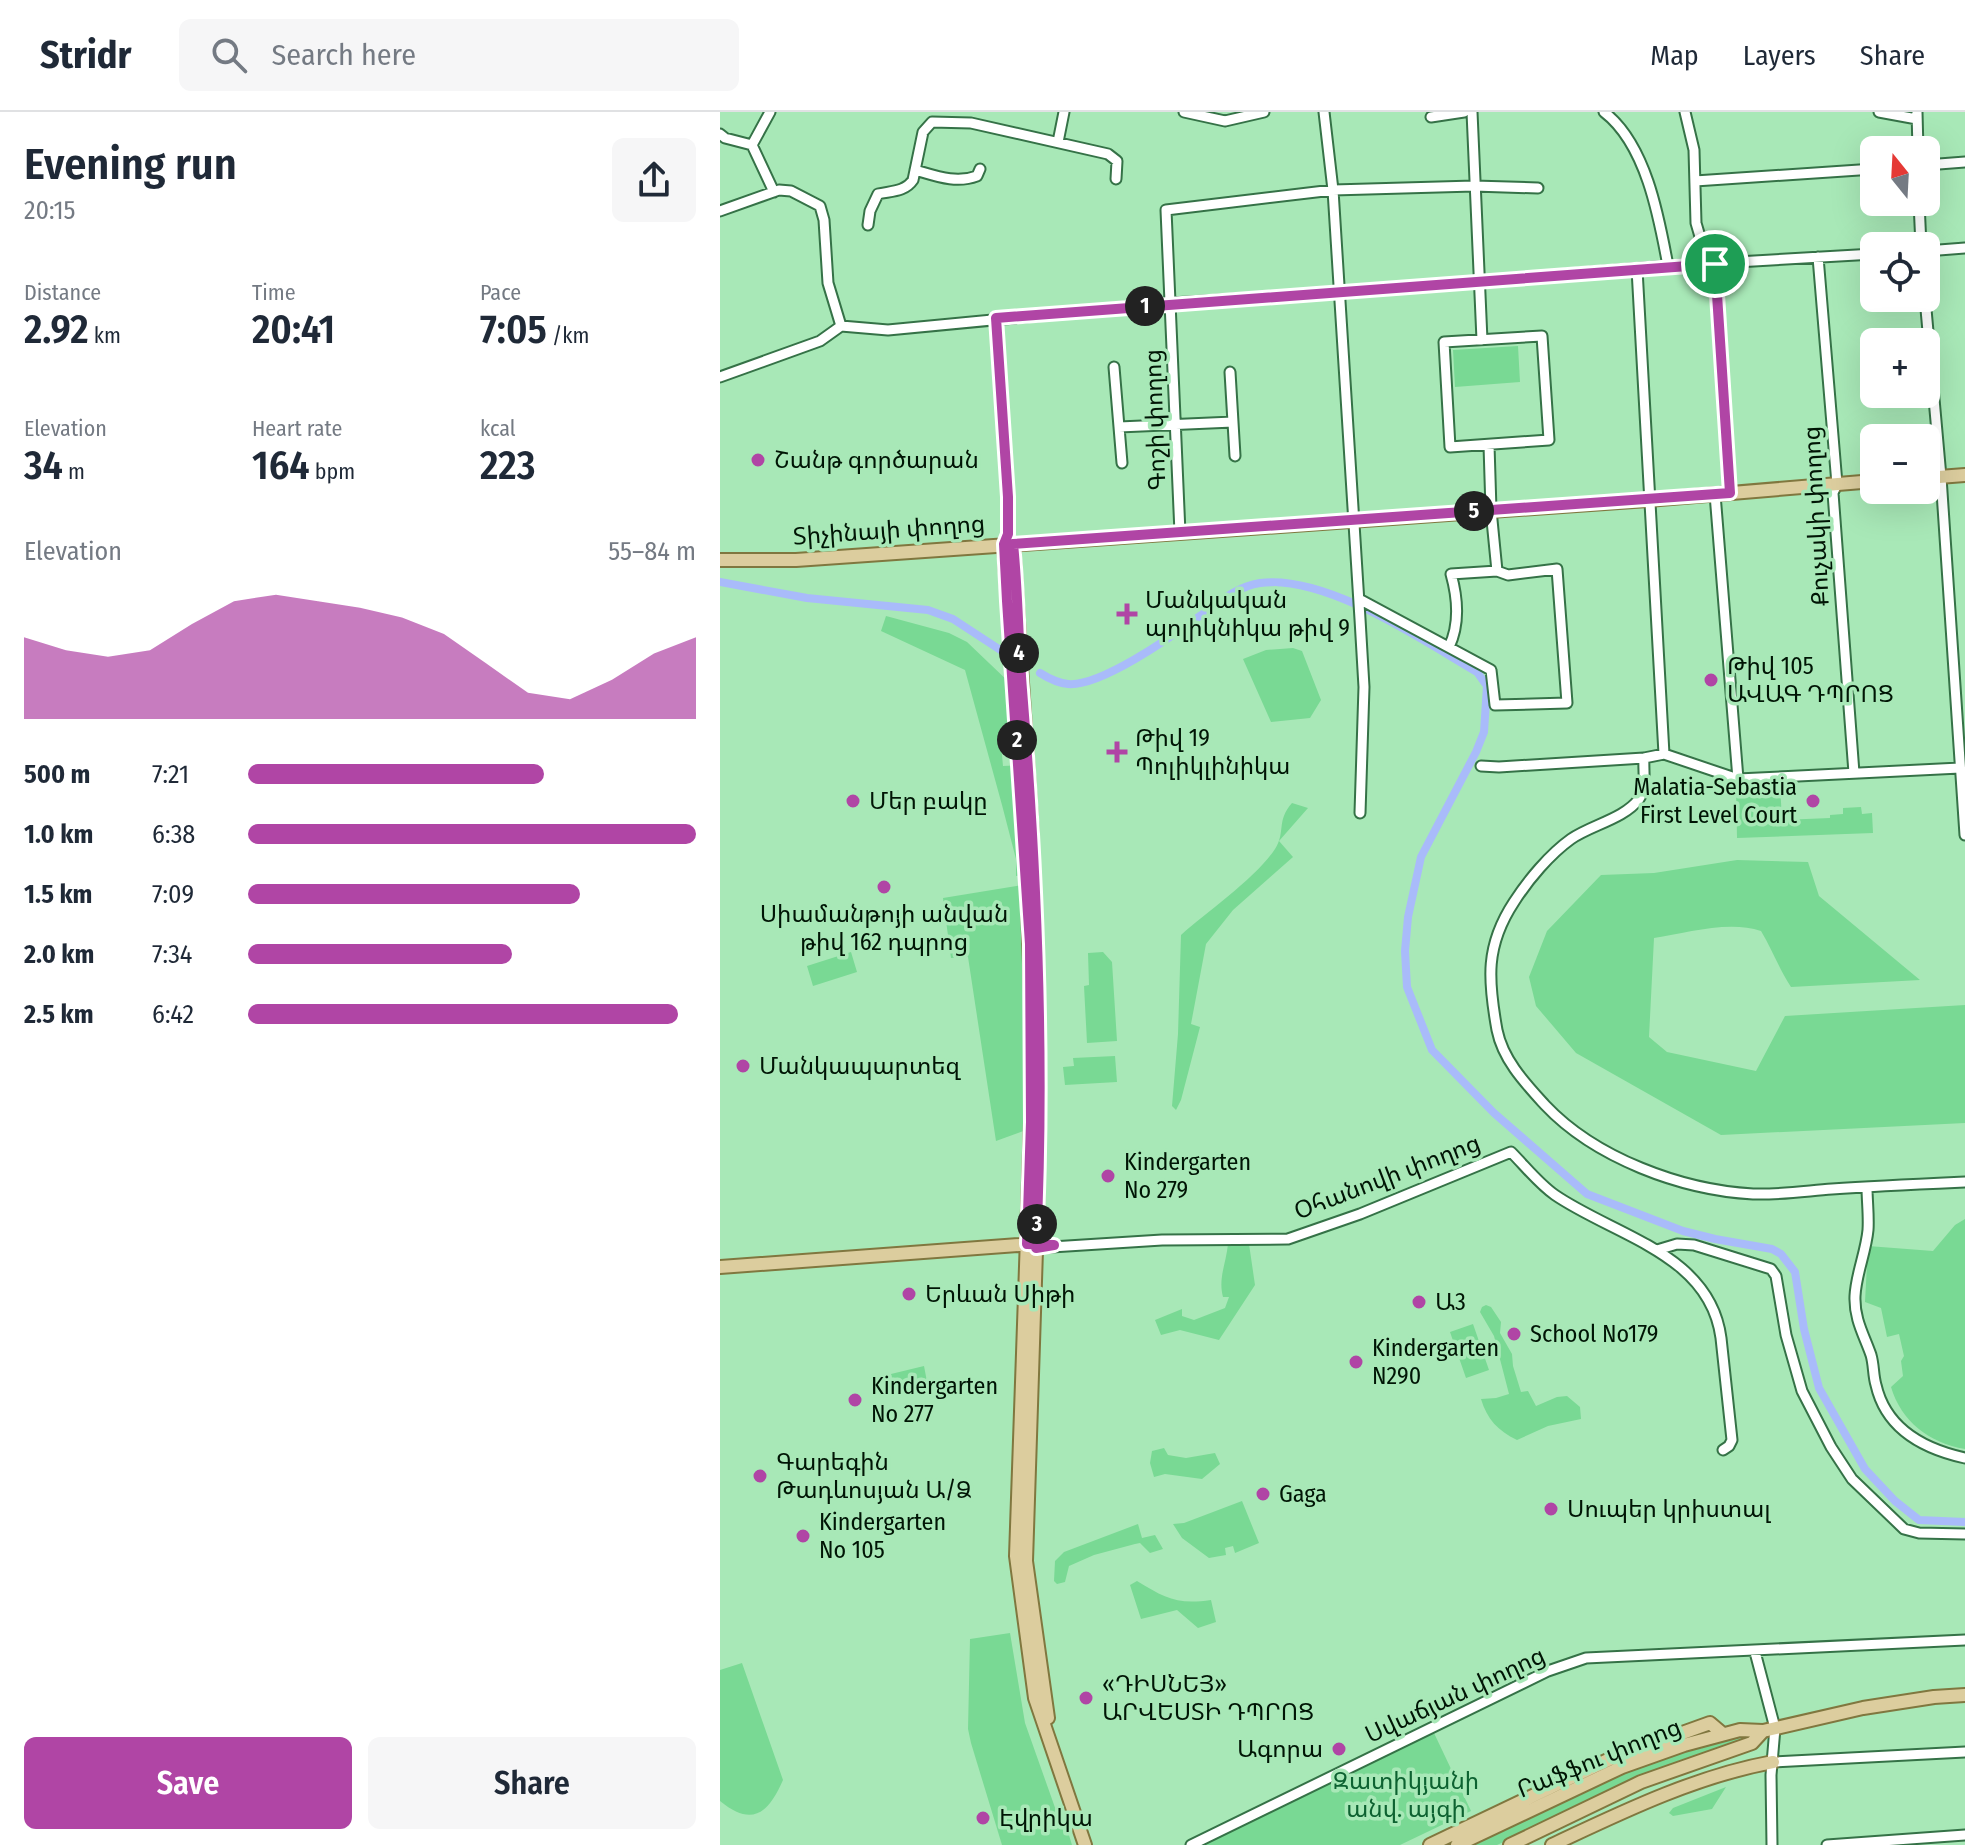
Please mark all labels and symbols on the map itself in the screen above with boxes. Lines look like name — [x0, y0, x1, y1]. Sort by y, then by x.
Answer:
north arrow — [1860, 136, 1940, 216]
pin — [1681, 230, 1749, 298]
pin: 1 — [1125, 286, 1165, 326]
street label: Գոշի փողոց — [1139, 349, 1171, 491]
street label: Քուչակի փողոց — [1797, 425, 1835, 607]
place label: Շանթ գործարան — [774, 446, 979, 474]
marker: Շանթ գործարան — [749, 451, 767, 469]
pin: 5 — [1454, 491, 1494, 531]
street label: Տիչինայի փողոց — [792, 509, 986, 551]
place label: Մանկական պոլիկնիկա թիվ 9 — [1145, 586, 1350, 642]
marker: Մանկական պոլիկնիկա թիվ 9 — [1116, 603, 1138, 625]
pin: 4 — [999, 633, 1039, 673]
place label: Թիվ 105 ԱՎԱԳ ԴՊՐՈՑ — [1727, 652, 1894, 708]
marker: Թիվ 105 ԱՎԱԳ ԴՊՐՈՑ — [1702, 671, 1720, 689]
pin: 2 — [997, 720, 1037, 760]
place label: Թիվ 19 Պոլիկլինիկա — [1135, 724, 1290, 780]
marker: Թիվ 19 Պոլիկլինիկա — [1106, 741, 1128, 763]
place label: Malatia-Sebastia First Level Court — [1633, 773, 1797, 829]
place label: Մեր բակը — [869, 787, 988, 815]
marker: Մեր բակը — [844, 792, 862, 810]
marker: Malatia-Sebastia First Level Court — [1804, 792, 1822, 810]
marker: Սիամանթոյի անվան թիվ 162 դպրոց — [875, 878, 893, 896]
place label: Սիամանթոյի անվան թիվ 162 դպրոց — [760, 900, 1008, 956]
place label: Մանկապարտեզ — [759, 1052, 962, 1080]
marker: Մանկապարտեզ — [734, 1057, 752, 1075]
street label: Օհանովի փողոց — [1290, 1129, 1484, 1225]
place label: Kindergarten No 279 — [1124, 1148, 1251, 1204]
marker: Kindergarten No 279 — [1099, 1167, 1117, 1185]
pin: 3 — [1017, 1204, 1057, 1244]
place label: Երևան Սիթի — [925, 1280, 1075, 1308]
marker: Երևան Սիթի — [900, 1285, 918, 1303]
place label: Ա3 — [1435, 1288, 1466, 1316]
marker: Ա3 — [1410, 1293, 1428, 1311]
place label: School No179 — [1530, 1320, 1658, 1348]
marker: School No179 — [1505, 1325, 1523, 1343]
place label: Kindergarten N290 — [1372, 1334, 1499, 1390]
marker: Kindergarten N290 — [1347, 1353, 1365, 1371]
place label: Kindergarten No 277 — [871, 1372, 998, 1428]
marker: Kindergarten No 277 — [846, 1391, 864, 1409]
place label: Գարեգին Թադևոսյան Ա/Ձ — [776, 1448, 972, 1504]
marker: Գարեգին Թադևոսյան Ա/Ձ — [751, 1467, 769, 1485]
place label: Gaga — [1279, 1480, 1327, 1508]
marker: Gaga — [1254, 1485, 1272, 1503]
place label: Սուպեր կրիստալ — [1567, 1495, 1771, 1523]
marker: Սուպեր կրիստալ — [1542, 1500, 1560, 1518]
place label: Kindergarten No 105 — [819, 1508, 946, 1564]
marker: Kindergarten No 105 — [794, 1527, 812, 1545]
street label: Սվաճյան փողոց — [1361, 1641, 1549, 1749]
place label: «ԴԻՍՆԵՅ» ԱՐՎԵՍՏԻ ԴՊՐՈՑ — [1102, 1670, 1314, 1726]
marker: «ԴԻՍՆԵՅ» ԱՐՎԵՍՏԻ ԴՊՐՈՑ — [1077, 1689, 1095, 1707]
street label: Րաֆֆու փողոց — [1513, 1712, 1685, 1804]
place label: Ագորա — [1237, 1735, 1323, 1763]
marker: Ագորա — [1330, 1740, 1348, 1758]
park label: Զատիկյանի անվ. այգի — [1333, 1767, 1479, 1823]
place label: Էվրիկա — [999, 1804, 1093, 1832]
marker: Էվրիկա — [974, 1809, 992, 1827]

